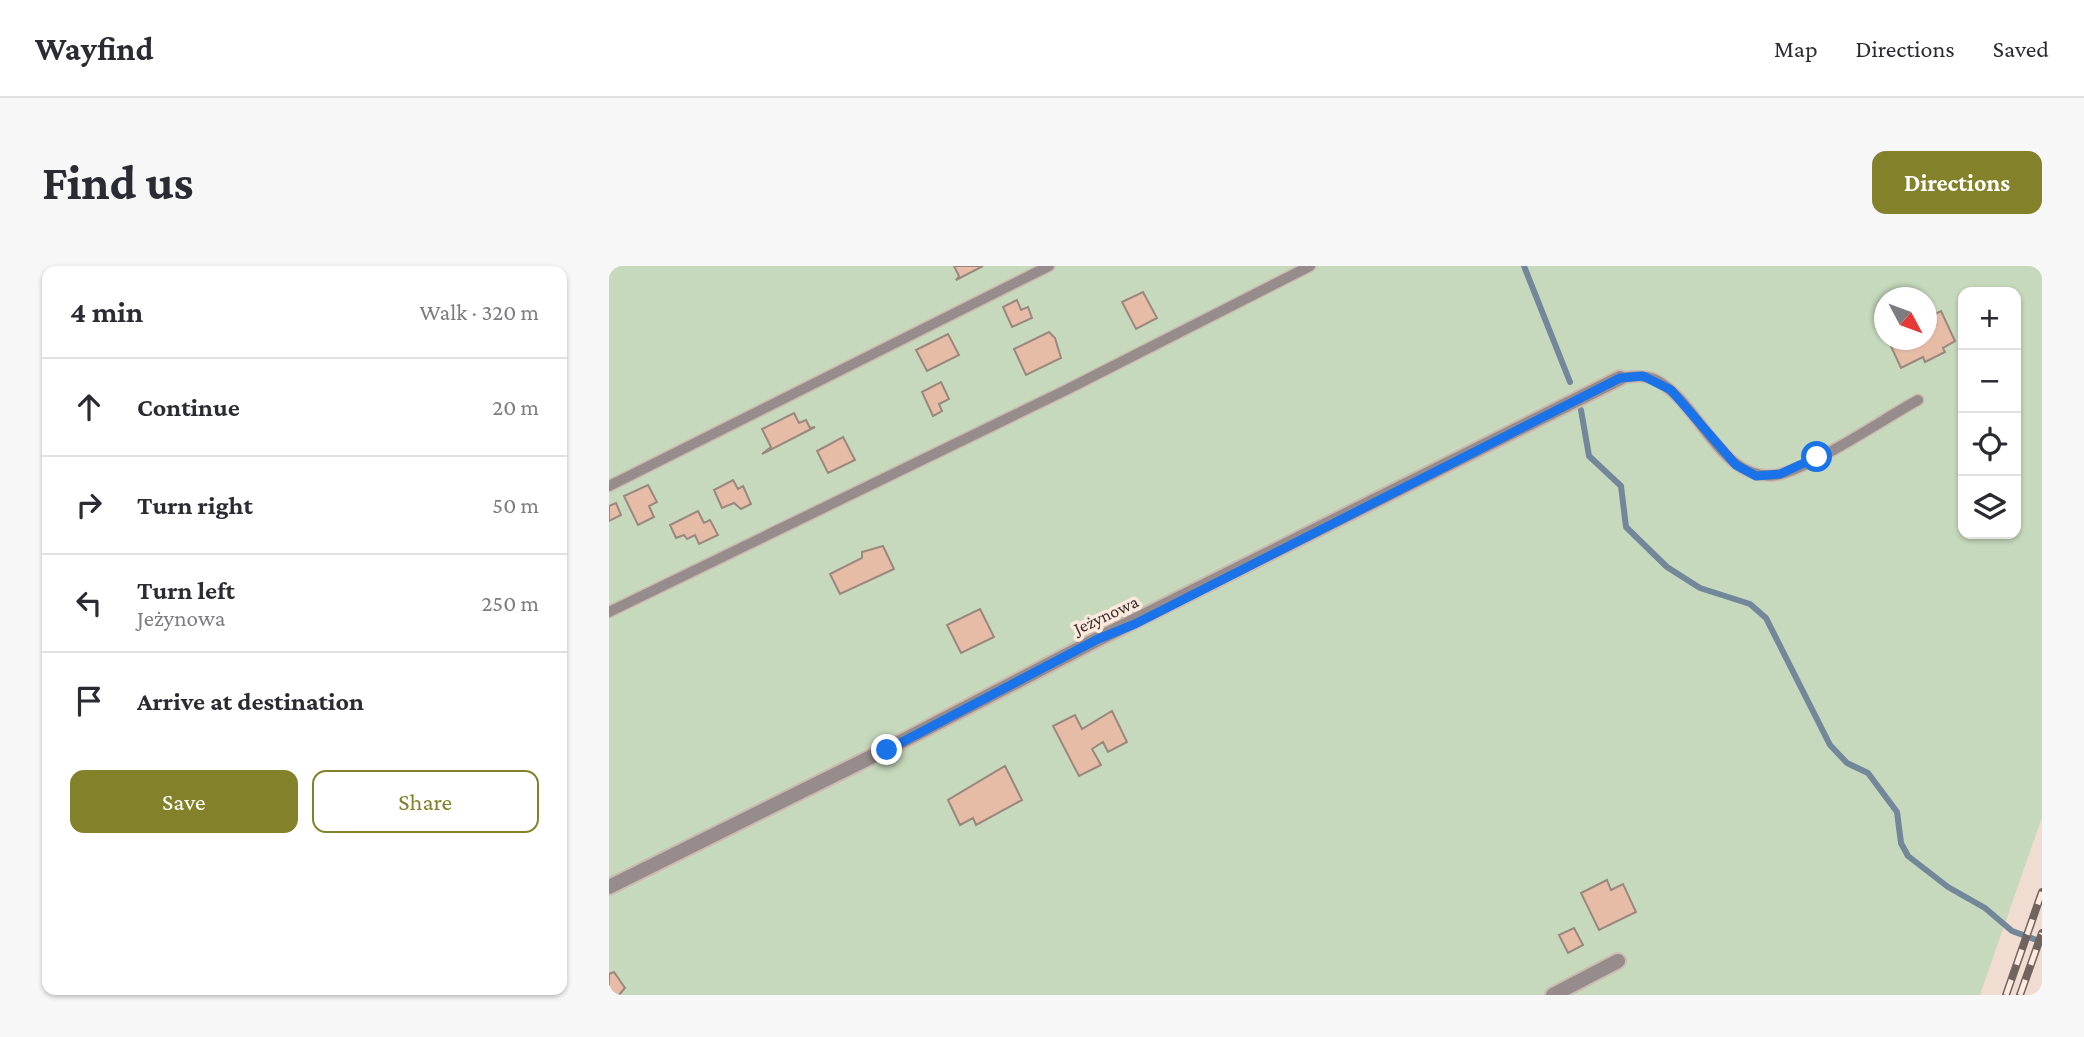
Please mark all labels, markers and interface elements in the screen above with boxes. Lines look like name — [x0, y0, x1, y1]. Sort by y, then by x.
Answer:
text: Wayfind — [35, 30, 153, 67]
text: Map — [1774, 35, 1818, 62]
text: Directions — [1856, 35, 1955, 62]
text: Saved — [1993, 35, 2049, 62]
button: Directions — [1872, 151, 2042, 214]
text: Find us — [42, 155, 194, 210]
north arrow — [1874, 287, 1937, 350]
map controls — [1958, 287, 2021, 539]
button: + — [1958, 287, 2021, 350]
text: 4 min — [70, 295, 143, 328]
text: Walk · 320 m — [420, 299, 539, 325]
button: − — [1958, 350, 2021, 413]
icon: ahead — [70, 388, 108, 426]
text: Continue — [137, 393, 240, 422]
text: 20 m — [492, 394, 539, 420]
button: locate — [1958, 413, 2021, 476]
route start — [1801, 441, 1832, 472]
button: layers — [1958, 476, 2021, 539]
icon: right — [70, 486, 108, 524]
text: Turn right — [137, 491, 253, 520]
text: 50 m — [492, 492, 539, 518]
text: Turn left — [137, 576, 235, 605]
icon: left — [70, 584, 108, 622]
text: 250 m — [481, 590, 539, 616]
street label: Jeżynowa — [1069, 591, 1142, 640]
text: Jeżynowa — [137, 605, 225, 631]
icon: arrive — [70, 682, 108, 720]
text: Arrive at destination — [137, 687, 364, 716]
route end — [871, 734, 902, 765]
button: Save — [70, 770, 298, 833]
button: Share — [312, 770, 539, 833]

